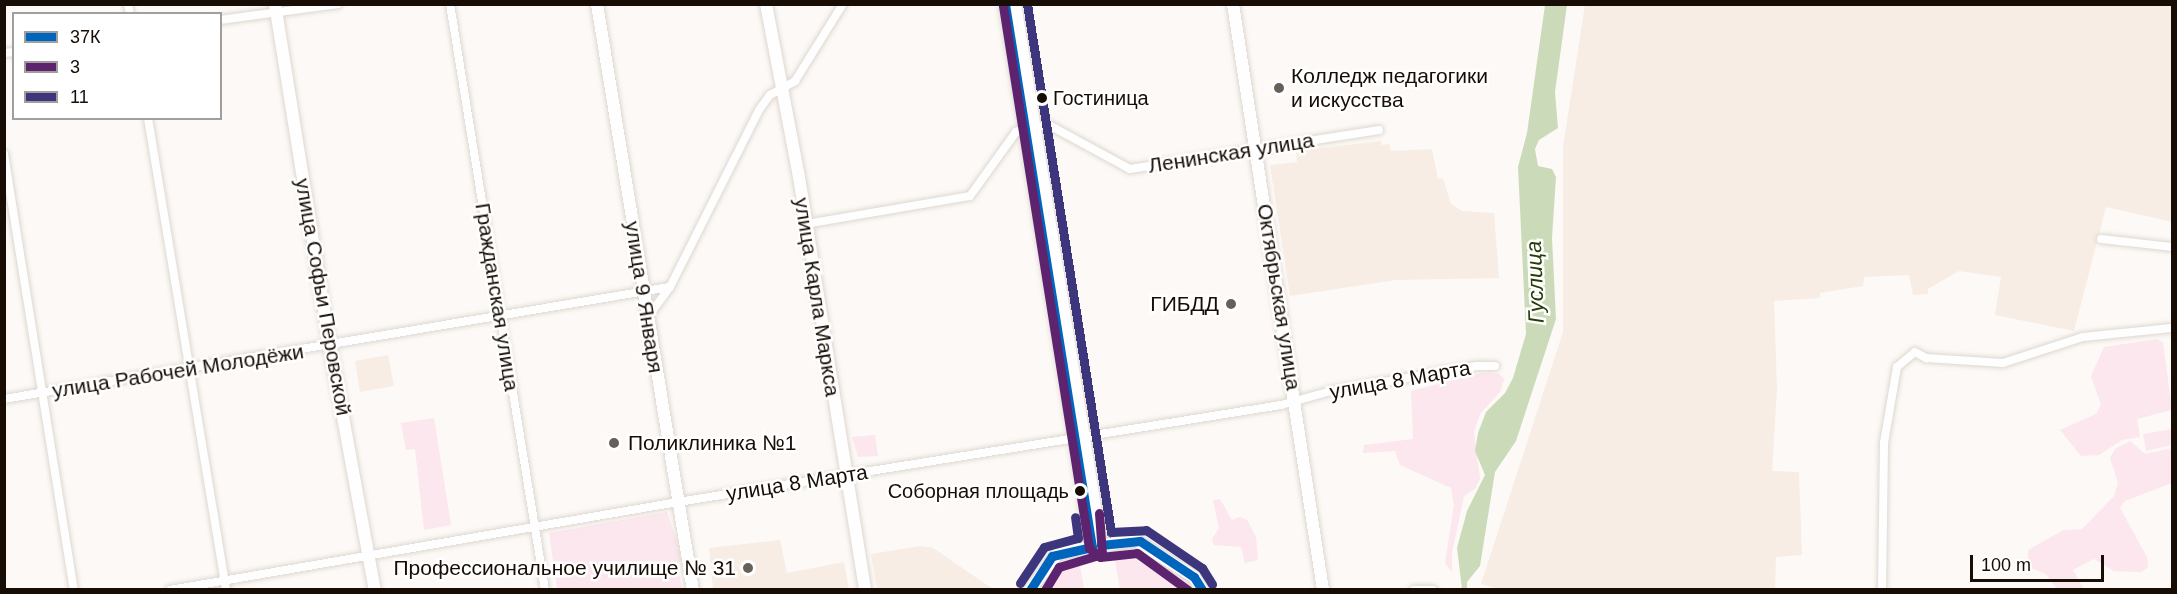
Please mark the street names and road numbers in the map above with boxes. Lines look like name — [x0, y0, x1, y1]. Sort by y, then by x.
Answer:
street label: Ленинская улица — [1146, 127, 1316, 179]
street label: улица Софьи Перовской — [290, 176, 356, 418]
street label: улица Карла Маркса — [789, 196, 845, 398]
street label: Гражданская улица — [470, 201, 524, 393]
street label: Октябрьская улица — [1252, 202, 1306, 392]
street label: улица 9 Января — [620, 219, 668, 375]
street label: улица Рабочей Молодёжи — [50, 339, 306, 403]
street label: улица 8 Марта — [1328, 355, 1472, 405]
street label: улица 8 Марта — [725, 459, 869, 507]

